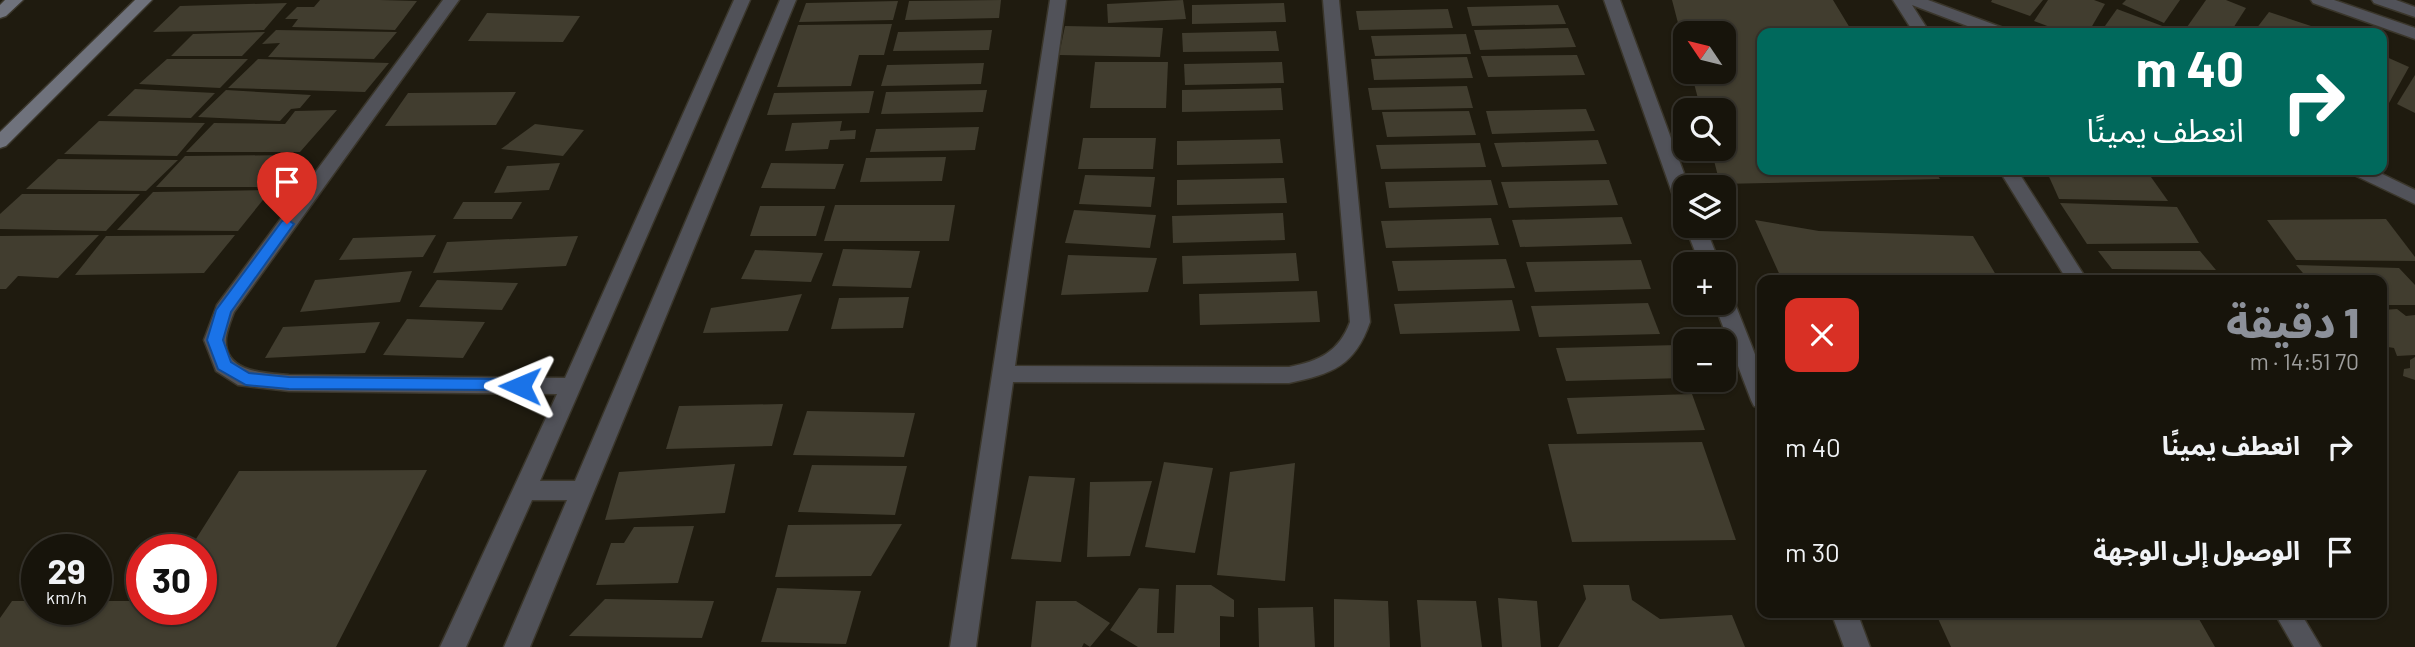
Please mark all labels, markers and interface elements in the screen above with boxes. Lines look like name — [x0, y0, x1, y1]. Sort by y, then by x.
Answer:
north arrow — [1673, 21, 1736, 84]
map controls — [1673, 21, 1736, 392]
text: 40 m — [2136, 38, 2244, 97]
icon: right — [2268, 56, 2359, 147]
button: search — [1673, 98, 1736, 161]
text: انعطف يمينًا — [2087, 110, 2244, 148]
pin — [257, 152, 317, 224]
icon: arrive — [268, 163, 306, 201]
button: layers — [1673, 175, 1736, 238]
button: + — [1673, 252, 1736, 315]
text: 1 دقيقة — [2226, 296, 2359, 346]
button: close — [1785, 298, 1859, 372]
button: − — [1673, 329, 1736, 392]
text: 70 m · 14:51 — [2250, 347, 2359, 375]
position arrow — [483, 349, 557, 423]
icon: right — [2321, 428, 2359, 466]
text: انعطف يمينًا — [2162, 429, 2300, 460]
text: 40 m — [1785, 431, 1841, 462]
icon: arrive — [2321, 533, 2359, 571]
speed limit sign: 30 — [126, 534, 217, 625]
text: الوصول إلى الوجهة — [2093, 534, 2300, 565]
text: 30 m — [1785, 536, 1840, 567]
text: 29 — [47, 549, 86, 591]
text: km/h — [46, 586, 87, 608]

